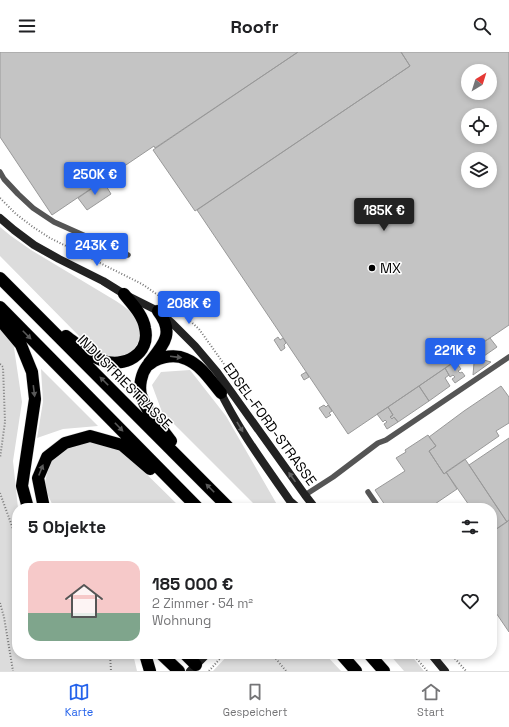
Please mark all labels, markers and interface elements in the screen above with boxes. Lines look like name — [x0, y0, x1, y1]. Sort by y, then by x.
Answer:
icon: menu — [16, 15, 38, 37]
text: Roofr — [230, 15, 279, 38]
icon: search — [471, 15, 493, 37]
north arrow — [461, 64, 497, 100]
map controls — [461, 64, 497, 188]
button: locate — [461, 108, 497, 144]
button: layers — [461, 152, 497, 188]
pin: 250K € — [62, 162, 128, 196]
text: 250K € — [73, 166, 117, 183]
pin: 185K € — [351, 198, 417, 232]
text: 185K € — [363, 202, 405, 219]
pin: 243K € — [64, 233, 130, 267]
text: 243K € — [75, 237, 119, 254]
place label: MX — [380, 259, 401, 277]
marker: MX — [367, 263, 377, 273]
pin: 208K € — [156, 291, 222, 325]
text: 208K € — [167, 295, 211, 312]
one-way arrow — [23, 330, 32, 340]
street label: INDUSTRIESTRASSE — [74, 331, 176, 433]
pin: 221K € — [422, 338, 488, 372]
text: 221K € — [434, 342, 476, 359]
one-way arrow — [170, 353, 182, 360]
street label: EDSEL-FORD-STRASSE — [219, 359, 321, 489]
one-way arrow — [99, 376, 109, 386]
one-way arrow — [31, 385, 37, 397]
one-way arrow — [236, 421, 243, 433]
one-way arrow — [114, 422, 124, 432]
one-way arrow — [38, 465, 44, 476]
one-way arrow — [288, 471, 296, 482]
one-way arrow — [205, 483, 215, 493]
text: 5 Objekte — [28, 516, 106, 538]
icon: filters — [459, 516, 481, 538]
text: 185 000 € — [152, 573, 233, 595]
icon: home — [60, 577, 108, 625]
icon: heart — [459, 590, 481, 612]
text: 2 Zimmer · 54 m² — [152, 595, 253, 612]
text: Wohnung — [152, 612, 211, 629]
tab: Karte — [65, 681, 93, 719]
tab: Gespeichert — [223, 681, 288, 719]
tab: Start — [417, 681, 444, 719]

